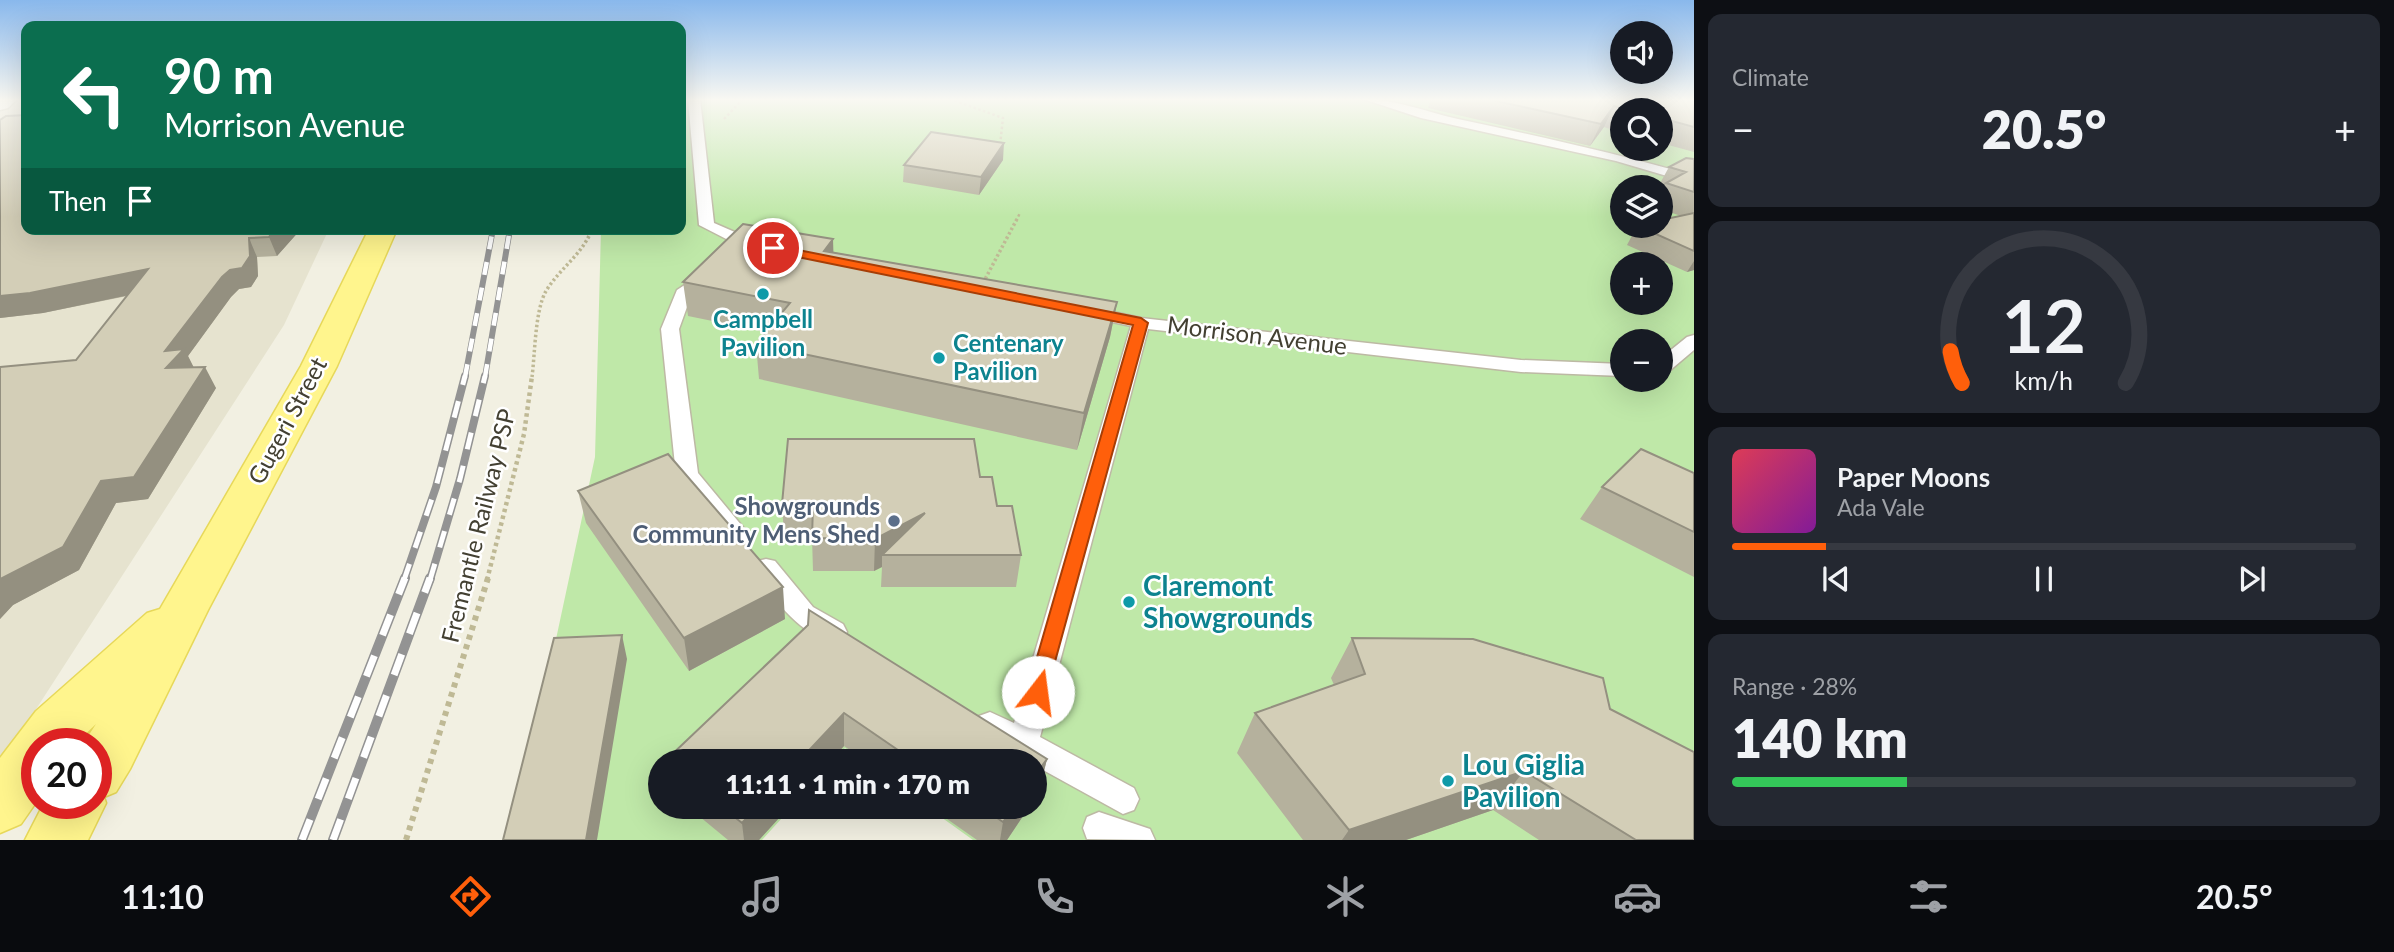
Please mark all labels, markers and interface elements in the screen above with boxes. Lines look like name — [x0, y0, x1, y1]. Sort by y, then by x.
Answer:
map controls — [1610, 21, 1673, 392]
button: sound — [1610, 21, 1673, 84]
text: 90 m — [164, 46, 274, 104]
icon: left — [49, 49, 140, 140]
text: Climate — [1732, 63, 1809, 91]
button: search — [1610, 98, 1673, 161]
text: 20.5° — [1982, 98, 2106, 160]
text: Morrison Avenue — [164, 105, 405, 144]
text: − — [1732, 106, 1754, 152]
text: + — [2334, 106, 2356, 152]
button: layers — [1610, 175, 1673, 238]
icon: arrive — [121, 182, 159, 220]
text: Then — [49, 185, 107, 217]
pin — [743, 218, 803, 278]
icon: arrive — [754, 229, 792, 267]
button: + — [1610, 252, 1673, 315]
text: 12 — [2002, 281, 2086, 369]
marker: Campbell Pavilion — [755, 286, 771, 302]
place label: Campbell Pavilion — [713, 304, 813, 361]
street label: Morrison Avenue — [1166, 309, 1349, 360]
place label: Centenary Pavilion — [953, 328, 1064, 385]
button: − — [1610, 329, 1673, 392]
marker: Centenary Pavilion — [931, 350, 947, 366]
street label: Gugeri Street — [241, 352, 332, 489]
text: km/h — [2015, 365, 2073, 395]
street label: Fremantle Railway PSP — [434, 406, 521, 645]
text: Paper Moons — [1837, 461, 1990, 493]
place label: Showgrounds Community Mens Shed — [632, 491, 880, 548]
text: Ada Vale — [1837, 493, 1925, 521]
marker: Showgrounds Community Mens Shed — [886, 513, 902, 529]
icon: previous — [1817, 560, 1855, 598]
icon: pause — [2025, 560, 2063, 598]
icon: next — [2233, 560, 2271, 598]
place label: Claremont Showgrounds — [1143, 568, 1313, 634]
marker: Claremont Showgrounds — [1121, 594, 1137, 610]
position arrow — [1001, 655, 1075, 729]
text: Range · 28% — [1732, 672, 1857, 700]
text: 140 km — [1732, 707, 1908, 769]
speed limit sign: 20 — [21, 728, 112, 819]
place label: Lou Giglia Pavilion — [1462, 747, 1585, 813]
text: 11:11 · 1 min · 170 m — [725, 768, 970, 800]
marker: Lou Giglia Pavilion — [1440, 773, 1456, 789]
icon: directions — [446, 872, 495, 921]
icon: music — [738, 872, 787, 921]
icon: phone — [1030, 872, 1079, 921]
icon: climate — [1321, 872, 1370, 921]
icon: car — [1613, 872, 1662, 921]
icon: filters — [1904, 872, 1953, 921]
text: 11:10 — [121, 877, 204, 916]
text: 20.5° — [2196, 877, 2273, 916]

